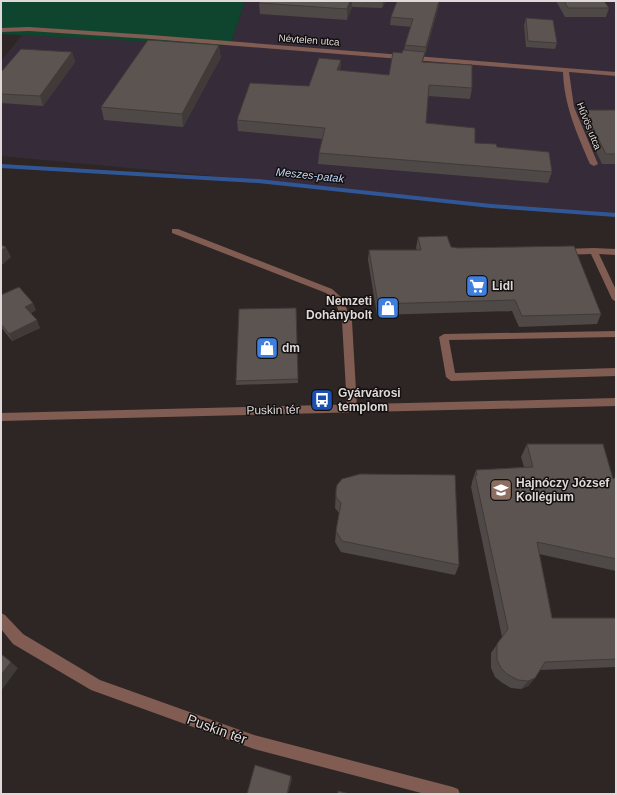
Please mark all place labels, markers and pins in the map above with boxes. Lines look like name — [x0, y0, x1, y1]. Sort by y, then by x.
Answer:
supermarket icon: Lidl — [464, 273, 490, 299]
place label: Lidl — [492, 279, 513, 293]
place label: Nemzeti Dohánybolt — [306, 294, 372, 322]
shop icon: Nemzeti Dohánybolt — [375, 295, 401, 321]
shop icon: dm — [254, 335, 280, 361]
place label: dm — [282, 341, 300, 355]
place label: Gyárvárosi templom — [338, 386, 401, 414]
bus stop icon: Gyárvárosi templom — [309, 387, 335, 413]
place label: Hajnóczy József Kollégium — [516, 476, 610, 504]
school or university icon: Hajnóczy József Kollégium — [488, 477, 514, 503]

